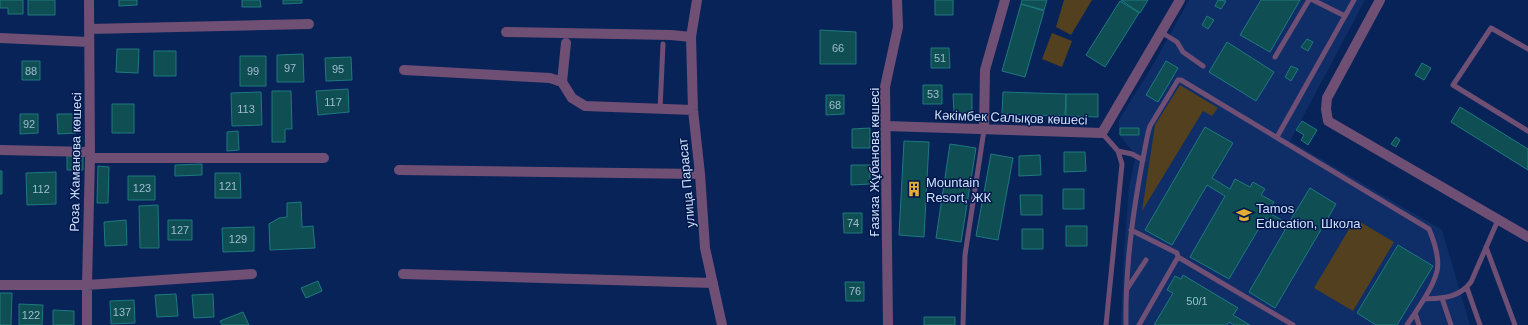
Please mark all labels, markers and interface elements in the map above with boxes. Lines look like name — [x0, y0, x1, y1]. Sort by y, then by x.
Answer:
house number: 66 — [832, 42, 844, 54]
house number: 51 — [934, 52, 946, 64]
house number: 97 — [284, 62, 296, 74]
house number: 95 — [332, 63, 344, 75]
house number: 88 — [25, 65, 37, 77]
house number: 99 — [247, 65, 259, 77]
street label: Ғазиза Жұбанова көшесі — [867, 87, 882, 237]
house number: 53 — [927, 88, 939, 100]
street label: Роза Жаманова көшесі — [67, 92, 84, 232]
house number: 117 — [324, 96, 342, 108]
house number: 68 — [829, 99, 841, 111]
house number: 113 — [237, 103, 255, 115]
street label: Кәкімбек Салықов көшесі — [934, 107, 1088, 128]
house number: 92 — [23, 118, 35, 130]
street label: улица Парасат — [675, 138, 698, 228]
place label: Mountain Resort, ЖК — [926, 175, 992, 205]
house number: 121 — [219, 180, 237, 192]
building icon: Mountain Resort, ЖК — [905, 180, 923, 198]
house number: 123 — [133, 182, 151, 194]
house number: 112 — [32, 183, 50, 195]
place label: Tamos Education, Школа — [1256, 201, 1361, 231]
school or university icon: Tamos Education, Школа — [1235, 206, 1253, 224]
house number: 74 — [847, 217, 859, 229]
house number: 127 — [171, 224, 189, 236]
house number: 129 — [229, 233, 247, 245]
house number: 76 — [849, 285, 861, 297]
house number: 50/1 — [1186, 295, 1208, 307]
house number: 137 — [113, 306, 131, 318]
house number: 122 — [22, 309, 40, 321]

